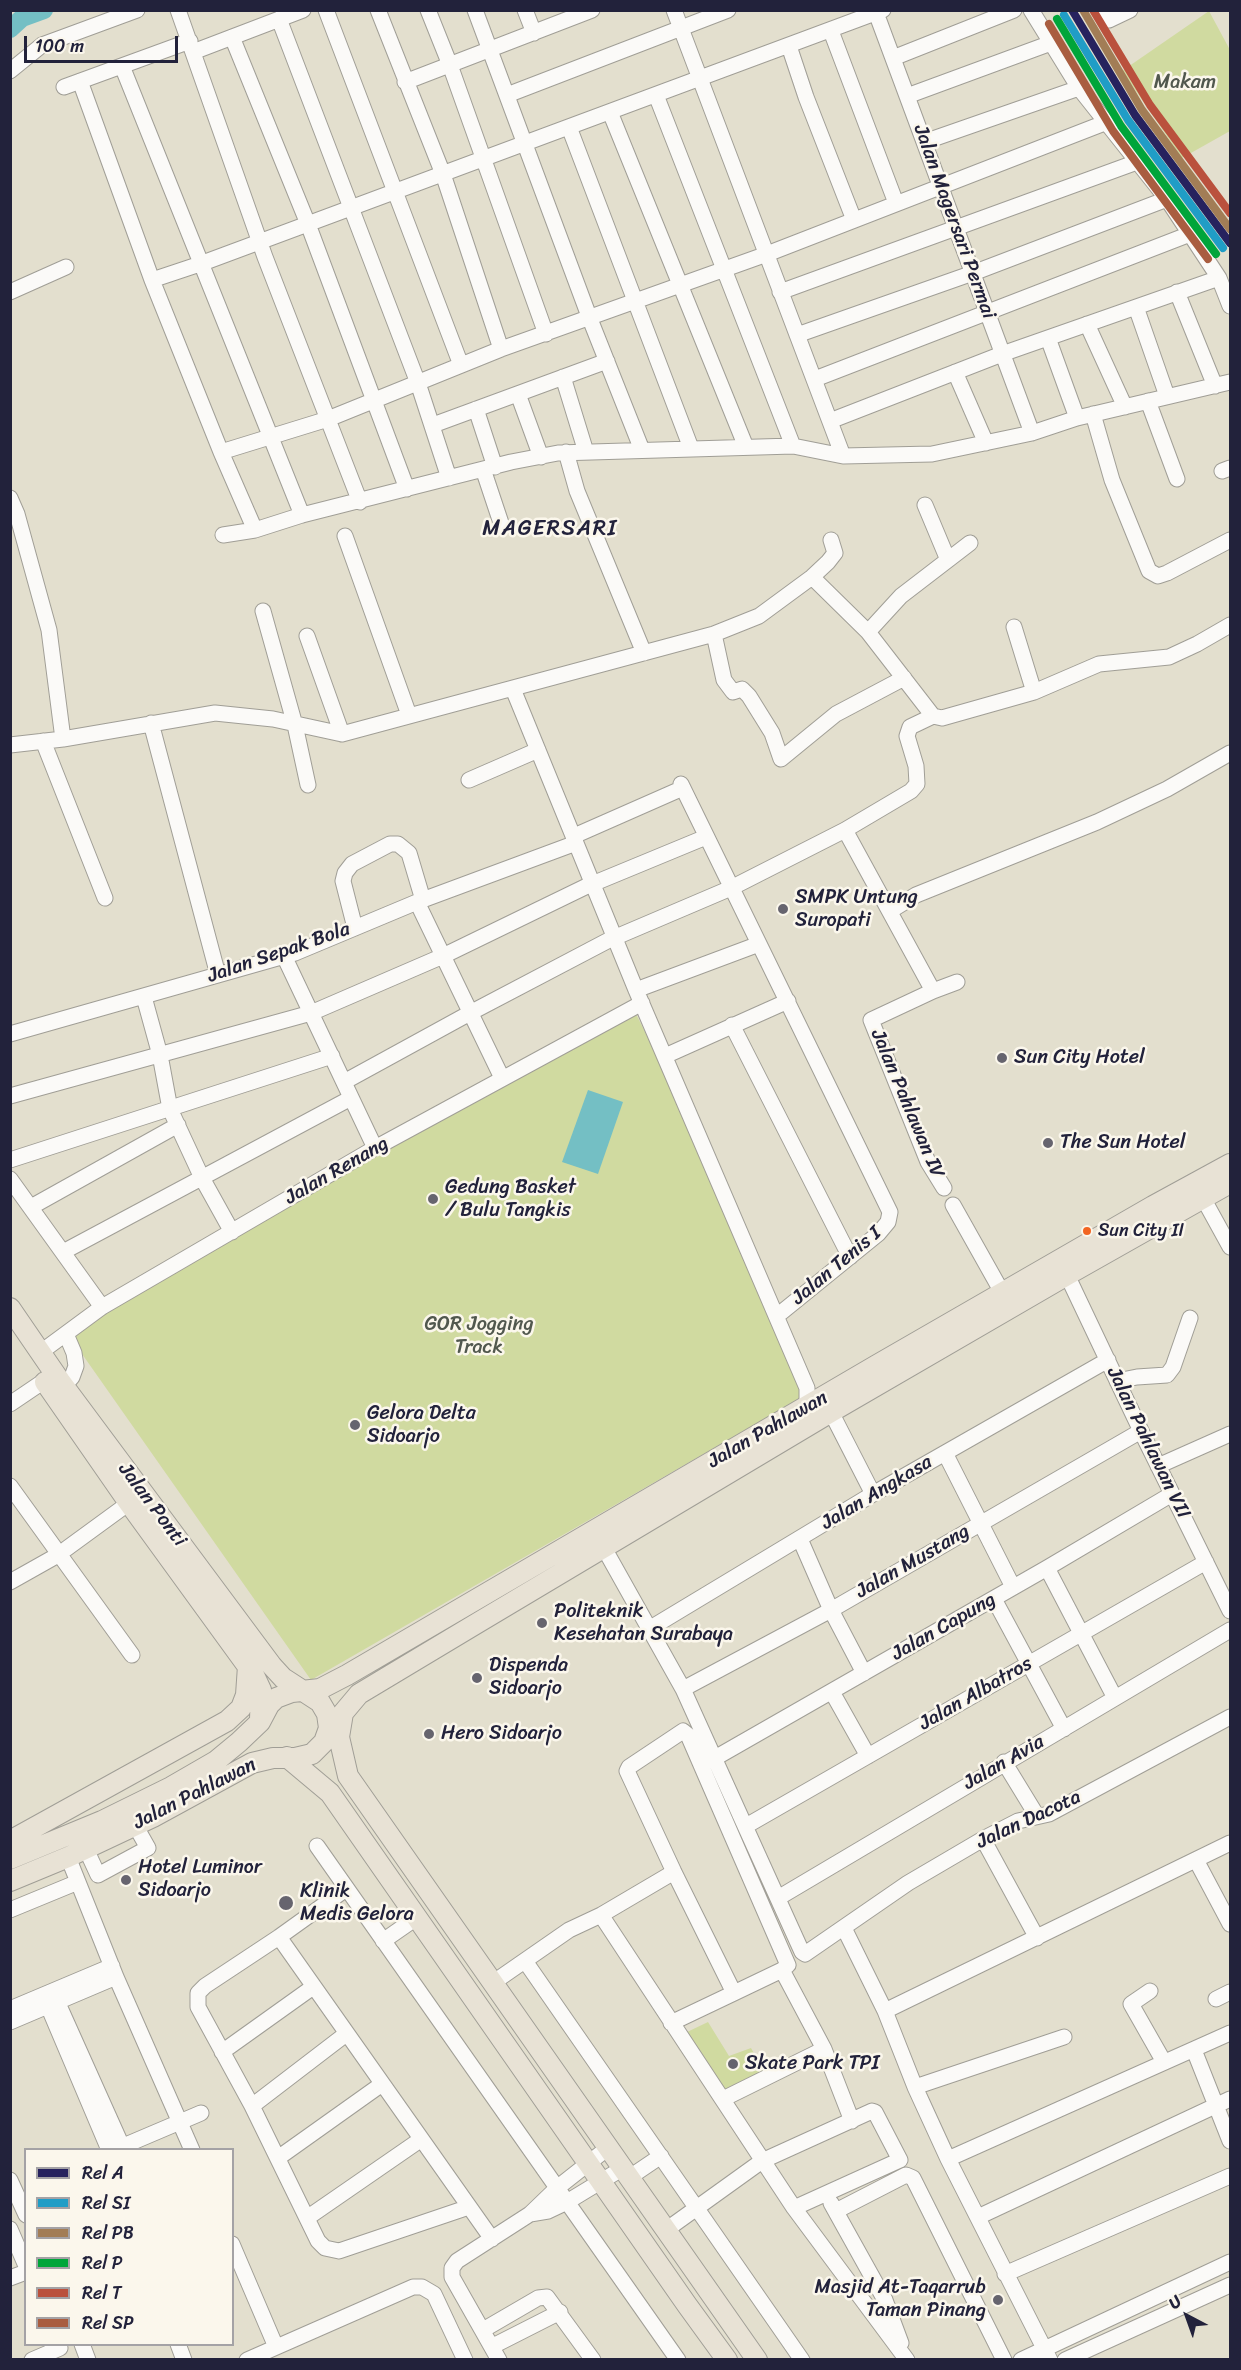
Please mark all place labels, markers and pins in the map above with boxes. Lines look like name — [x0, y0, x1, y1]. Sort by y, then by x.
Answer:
place label: SMPK Untung Suropati — [795, 886, 918, 933]
marker: SMPK Untung Suropati — [776, 902, 790, 916]
place label: Sun City Hotel — [1014, 1046, 1145, 1070]
marker: Sun City Hotel — [995, 1051, 1009, 1065]
place label: The Sun Hotel — [1060, 1131, 1185, 1155]
marker: The Sun Hotel — [1041, 1136, 1055, 1150]
place label: Gedung Basket / Bulu Tangkis — [445, 1176, 576, 1223]
marker: Gedung Basket / Bulu Tangkis — [426, 1192, 440, 1206]
place label: Sun City II — [1098, 1220, 1184, 1242]
marker: Sun City II — [1081, 1225, 1093, 1237]
place label: Gelora Delta Sidoarjo — [367, 1402, 476, 1449]
marker: Gelora Delta Sidoarjo — [348, 1418, 362, 1432]
place label: Politeknik Kesehatan Surabaya — [554, 1600, 733, 1647]
marker: Politeknik Kesehatan Surabaya — [535, 1616, 549, 1630]
place label: Dispenda Sidoarjo — [489, 1654, 568, 1701]
marker: Dispenda Sidoarjo — [470, 1671, 484, 1685]
place label: Hero Sidoarjo — [441, 1722, 562, 1746]
marker: Hero Sidoarjo — [422, 1727, 436, 1741]
place label: Hotel Luminor Sidoarjo — [138, 1856, 262, 1903]
marker: Hotel Luminor Sidoarjo — [119, 1873, 133, 1887]
place label: Klinik Medis Gelora — [300, 1880, 414, 1927]
marker: Klinik Medis Gelora — [277, 1894, 295, 1912]
place label: Skate Park TPI — [745, 2052, 879, 2076]
marker: Skate Park TPI — [726, 2057, 740, 2071]
place label: Masjid At-Taqarrub Taman Pinang — [815, 2276, 986, 2323]
marker: Masjid At-Taqarrub Taman Pinang — [991, 2293, 1005, 2307]

